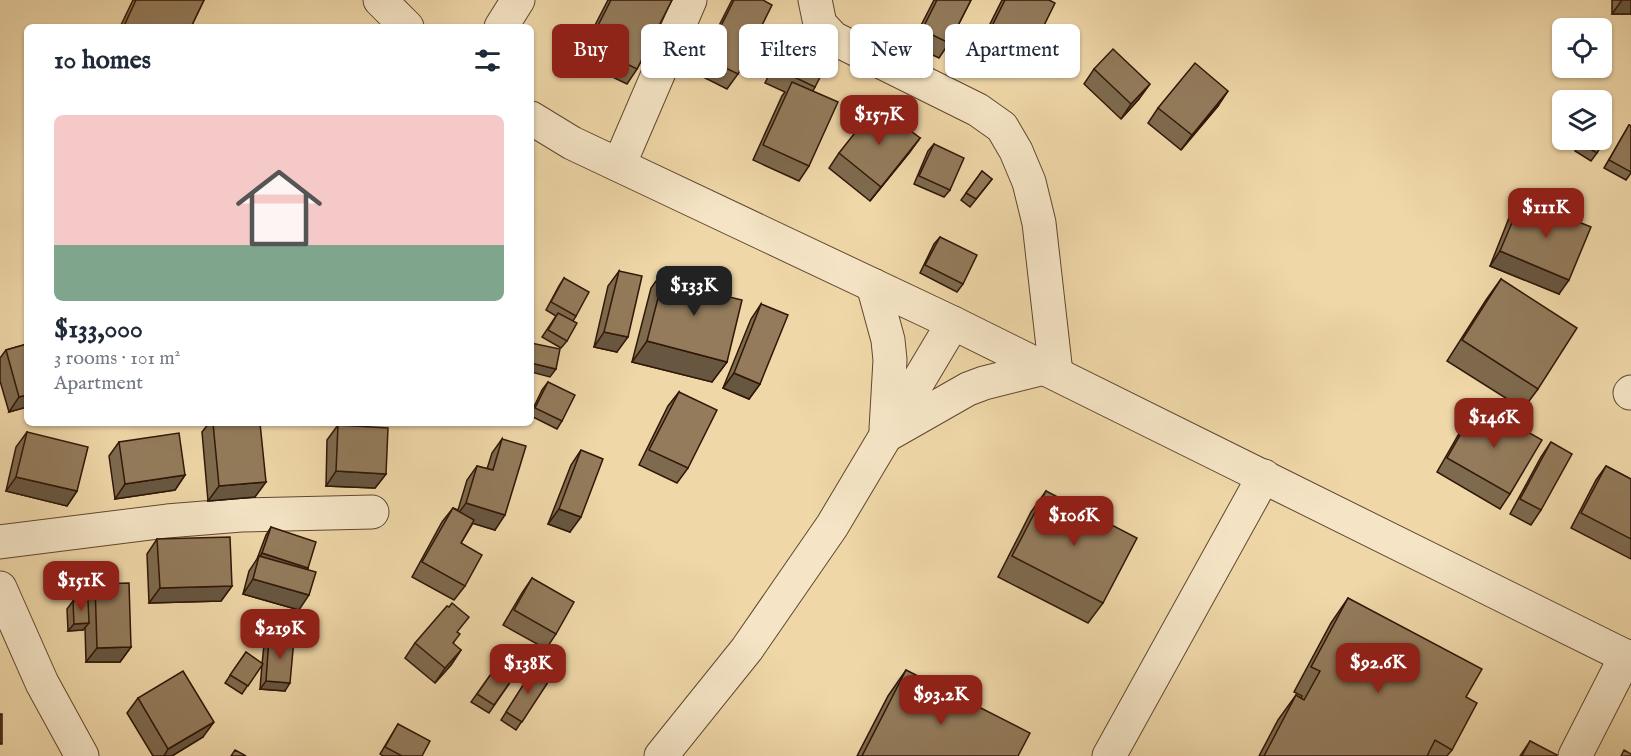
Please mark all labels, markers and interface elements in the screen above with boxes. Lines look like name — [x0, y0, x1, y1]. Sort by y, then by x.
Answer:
map controls — [1552, 18, 1612, 150]
button: locate — [1552, 18, 1612, 78]
chip: Buy — [552, 24, 629, 78]
chip: Rent — [641, 24, 727, 78]
chip: Filters — [739, 24, 838, 78]
chip: New — [850, 24, 933, 78]
chip: Apartment — [945, 24, 1080, 78]
text: 10 homes — [54, 44, 151, 77]
icon: filters — [471, 44, 504, 77]
button: layers — [1552, 90, 1612, 150]
pin: $157K — [837, 95, 921, 146]
text: $157K — [854, 102, 904, 127]
icon: home — [225, 154, 333, 262]
pin: $111K — [1504, 188, 1588, 239]
text: $111K — [1522, 195, 1570, 220]
pin: $133K — [652, 266, 736, 317]
text: $133K — [670, 273, 718, 298]
text: $133,000 — [54, 313, 143, 346]
text: 3 rooms · 101 m² — [54, 346, 180, 371]
text: Apartment — [54, 371, 143, 396]
pin: $146K — [1452, 398, 1536, 449]
text: $146K — [1468, 405, 1520, 430]
pin: $106K — [1032, 496, 1116, 547]
text: $106K — [1048, 503, 1100, 528]
pin: $151K — [39, 561, 123, 612]
text: $151K — [57, 568, 105, 593]
pin: $219K — [238, 609, 322, 660]
text: $219K — [254, 616, 306, 641]
pin: $92.6K — [1329, 643, 1427, 694]
pin: $138K — [486, 644, 570, 695]
text: $92.6K — [1350, 650, 1406, 675]
text: $138K — [504, 651, 552, 676]
pin: $93.2K — [892, 675, 990, 726]
text: $93.2K — [913, 682, 969, 707]

